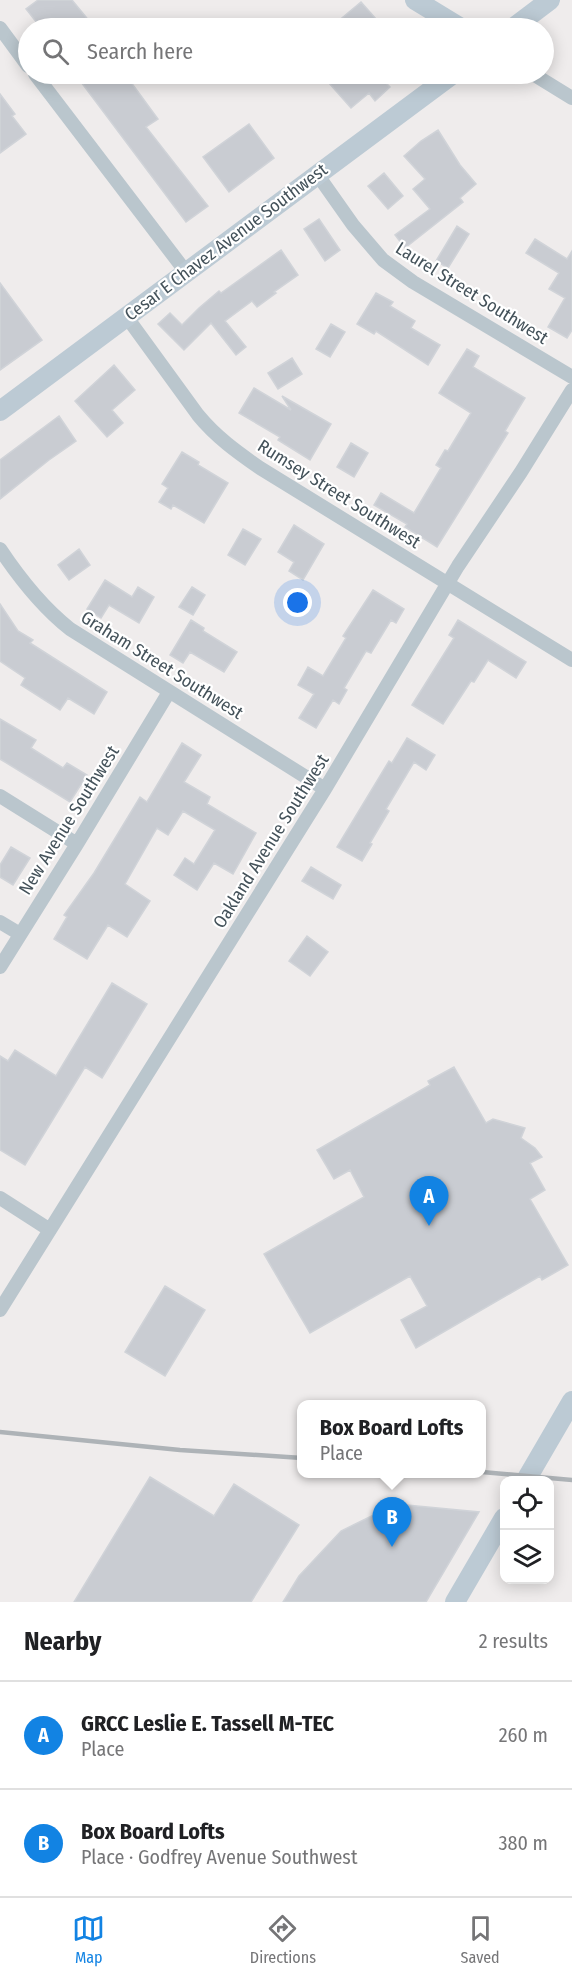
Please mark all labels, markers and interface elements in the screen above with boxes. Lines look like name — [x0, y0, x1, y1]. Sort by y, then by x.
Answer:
search box — [18, 18, 554, 84]
icon: search — [39, 35, 72, 68]
text: Search here — [87, 38, 193, 65]
street label: Cesar E Chavez Avenue Southwest — [120, 159, 332, 325]
street label: Laurel Street Southwest — [392, 237, 552, 349]
street label: Rumsey Street Southwest — [254, 435, 425, 553]
your location — [283, 588, 312, 617]
street label: Graham Street Southwest — [77, 606, 247, 724]
street label: New Avenue Southwest — [14, 741, 124, 899]
street label: Oakland Avenue Southwest — [208, 750, 334, 932]
pin: A — [410, 1176, 448, 1226]
popup — [297, 1400, 486, 1478]
text: Box Board Lofts — [320, 1414, 463, 1441]
text: Place — [320, 1441, 363, 1465]
map controls — [500, 1476, 554, 1584]
button: locate — [500, 1476, 554, 1530]
pin: B — [372, 1498, 412, 1547]
button: layers — [500, 1530, 554, 1584]
text: Nearby — [24, 1626, 101, 1657]
text: 2 results — [479, 1629, 548, 1653]
text: GRCC Leslie E. Tassell M-TEC — [81, 1710, 334, 1737]
text: A — [38, 1723, 49, 1747]
text: 260 m — [499, 1723, 548, 1747]
text: Place — [81, 1737, 124, 1761]
text: Box Board Lofts — [81, 1818, 225, 1845]
text: B — [38, 1831, 49, 1855]
text: 380 m — [498, 1831, 548, 1855]
text: Place · Godfrey Avenue Southwest — [81, 1845, 357, 1869]
tab: Map — [72, 1912, 105, 1967]
tab: Directions — [250, 1912, 316, 1967]
tab: Saved — [461, 1912, 500, 1967]

